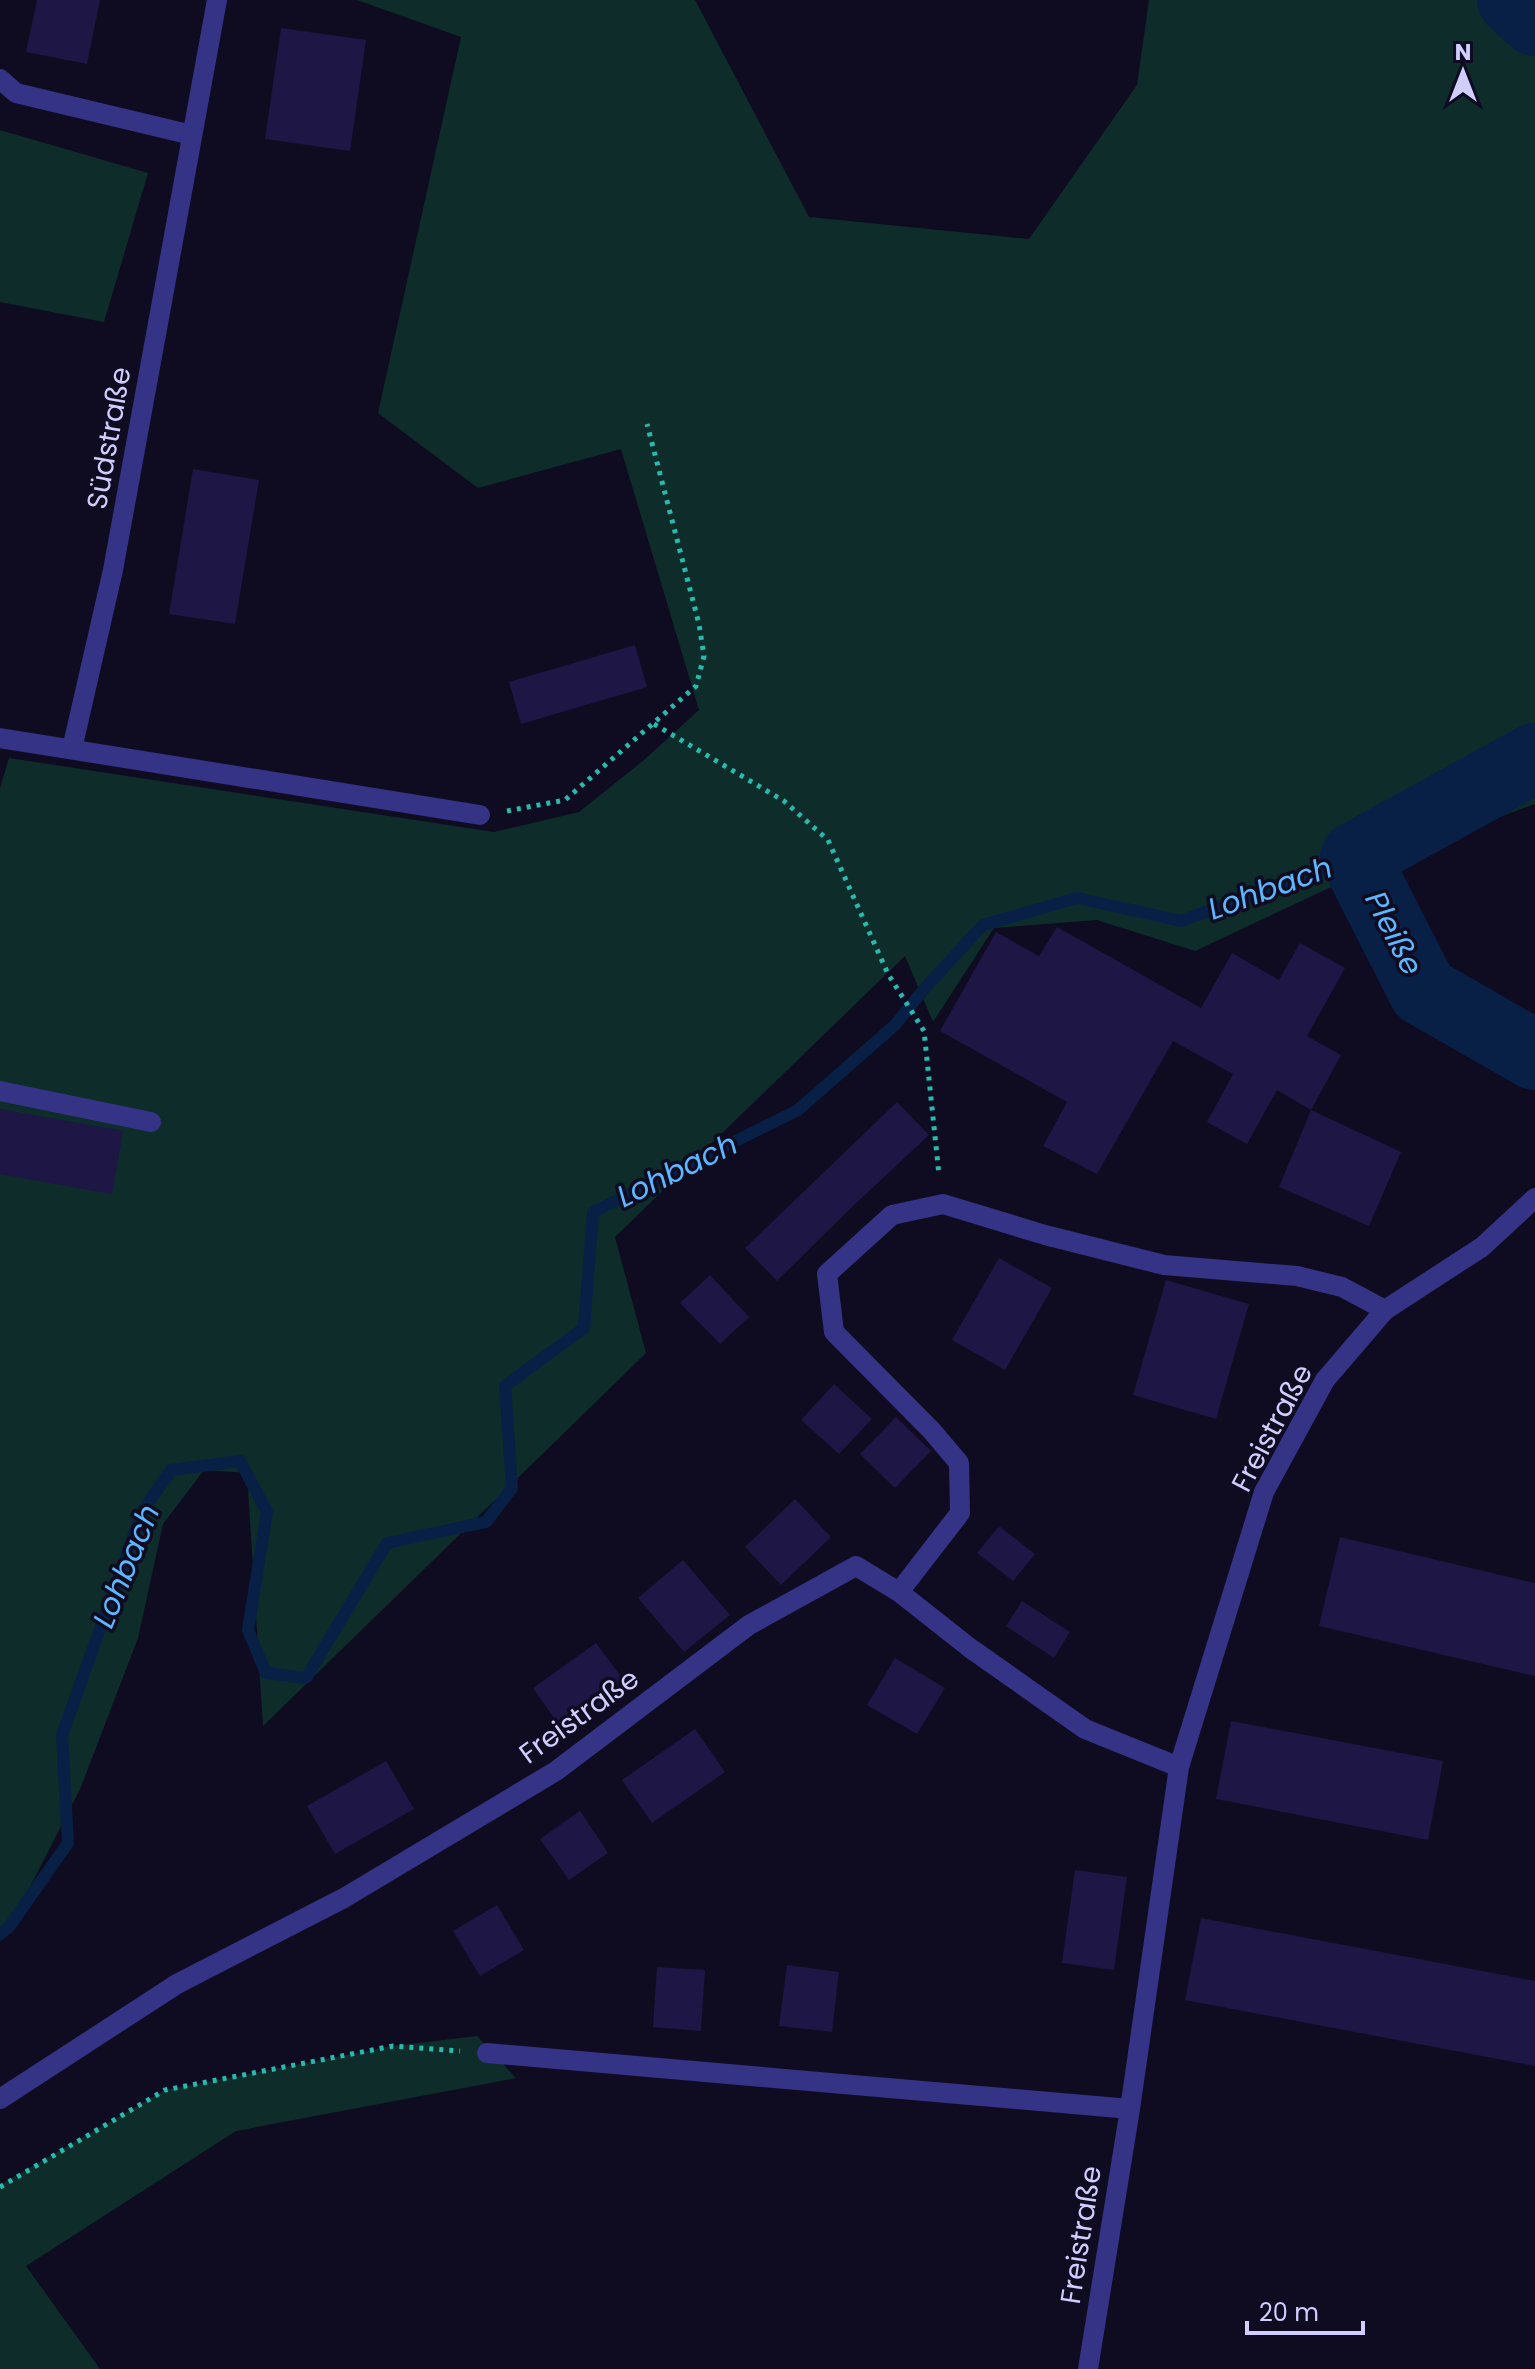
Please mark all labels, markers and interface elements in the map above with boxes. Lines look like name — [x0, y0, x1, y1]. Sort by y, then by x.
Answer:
north arrow — [1423, 32, 1503, 112]
text: N — [1455, 37, 1471, 68]
street label: Südstraße — [77, 364, 141, 512]
water label: Lohbach — [1202, 846, 1338, 930]
water label: Pleiße — [1355, 884, 1433, 982]
water label: Lohbach — [609, 1122, 745, 1218]
street label: Freistraße — [1222, 1357, 1322, 1499]
water label: Lohbach — [82, 1498, 170, 1634]
street label: Freistraße — [511, 1659, 647, 1773]
street label: Freistraße — [1051, 2163, 1111, 2307]
scale bar — [1247, 2285, 1363, 2335]
text: 20 m — [1259, 2296, 1319, 2329]

